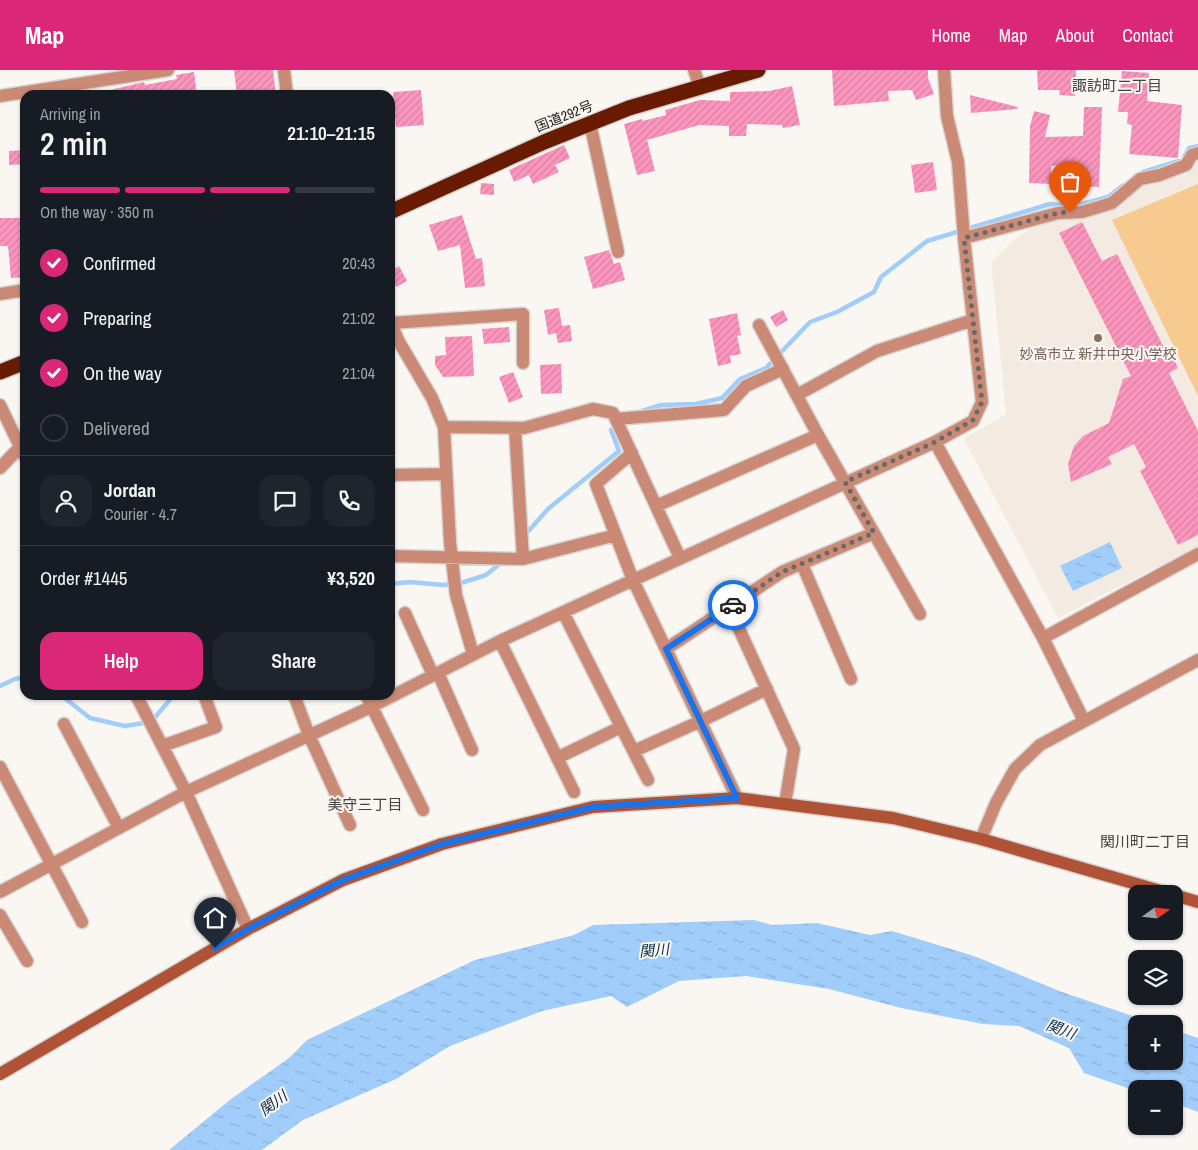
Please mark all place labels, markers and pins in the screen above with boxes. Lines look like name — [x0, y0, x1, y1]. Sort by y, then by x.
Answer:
pin — [1049, 161, 1091, 212]
marker: 妙高市立 新井中央小学校 — [1092, 332, 1104, 344]
place label: 妙高市立 新井中央小学校 — [1019, 345, 1177, 363]
pin — [194, 897, 236, 948]

